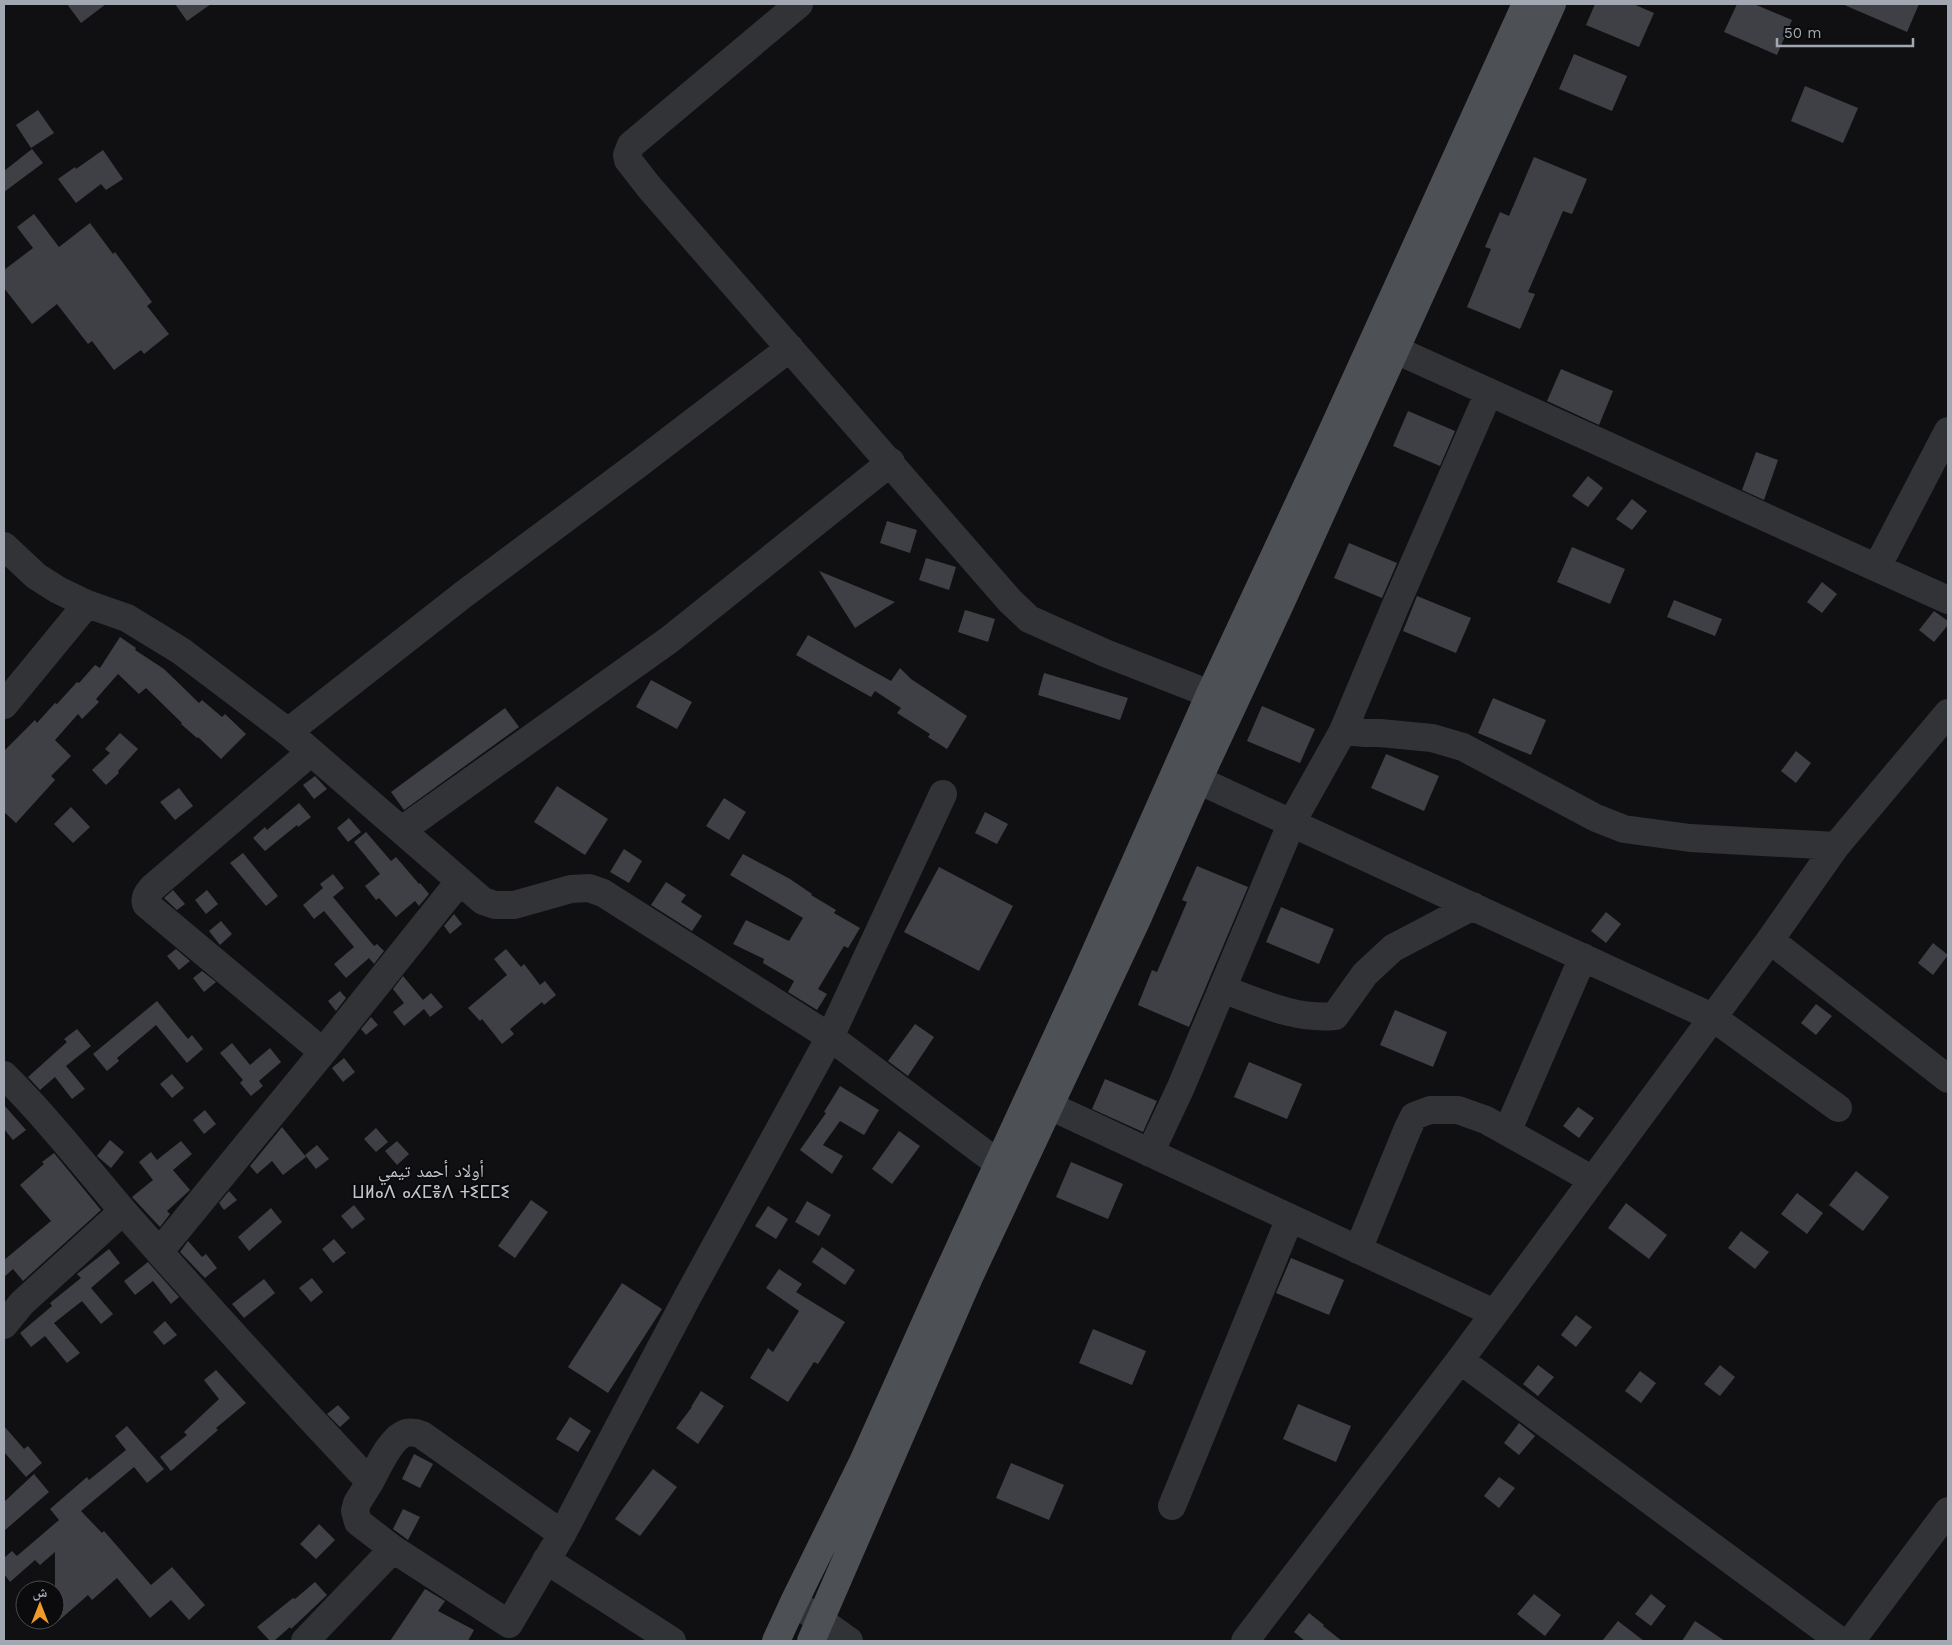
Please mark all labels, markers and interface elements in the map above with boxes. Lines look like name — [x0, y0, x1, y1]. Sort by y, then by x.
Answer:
scale bar — [1777, 15, 1913, 47]
text: 50 m — [1784, 24, 1821, 42]
district label: أولاد أحمد تيمي ⵡⵍⴰⴷ ⴰⵃⵎⴻⴷ ⵜⵉⵎⵎⵉ — [352, 1160, 510, 1202]
north arrow — [15, 1580, 65, 1630]
text: ش — [33, 1584, 48, 1601]

